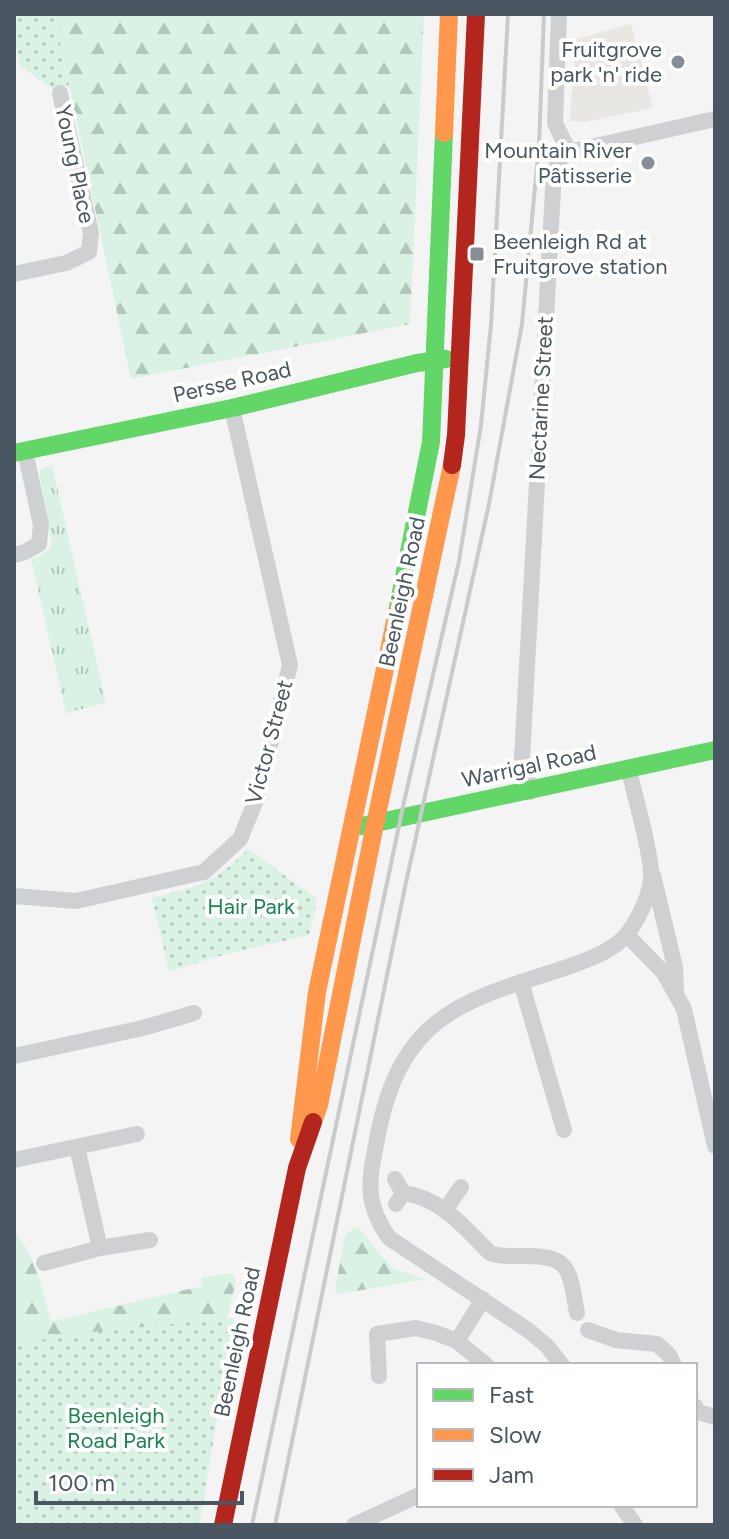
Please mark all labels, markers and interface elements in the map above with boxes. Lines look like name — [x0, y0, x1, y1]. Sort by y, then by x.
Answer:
place label: Fruitgrove park 'n' ride — [550, 36, 662, 88]
marker: Fruitgrove park 'n' ride — [669, 53, 687, 71]
street label: Young Place — [49, 102, 101, 226]
place label: Mountain River Pâtisserie — [484, 137, 633, 189]
marker: Mountain River Pâtisserie — [639, 154, 657, 172]
place label: Beenleigh Rd at Fruitgrove station — [493, 228, 667, 280]
marker: Beenleigh Rd at Fruitgrove station — [468, 245, 486, 263]
street label: Nectarine Street — [523, 315, 559, 481]
street label: Persse Road — [170, 355, 294, 409]
street label: Beenleigh Road — [373, 514, 431, 670]
street label: Victor Street — [239, 677, 299, 807]
street label: Warrigal Road — [459, 739, 599, 793]
park label: Hair Park — [207, 893, 295, 920]
street label: Beenleigh Road — [208, 1264, 266, 1420]
legend — [417, 1363, 697, 1507]
text: Fast — [489, 1380, 534, 1409]
park label: Beenleigh Road Park — [67, 1402, 165, 1454]
text: Slow — [489, 1420, 542, 1449]
scale bar — [36, 1455, 242, 1505]
text: Jam — [489, 1460, 534, 1489]
text: 100 m — [48, 1468, 115, 1497]

